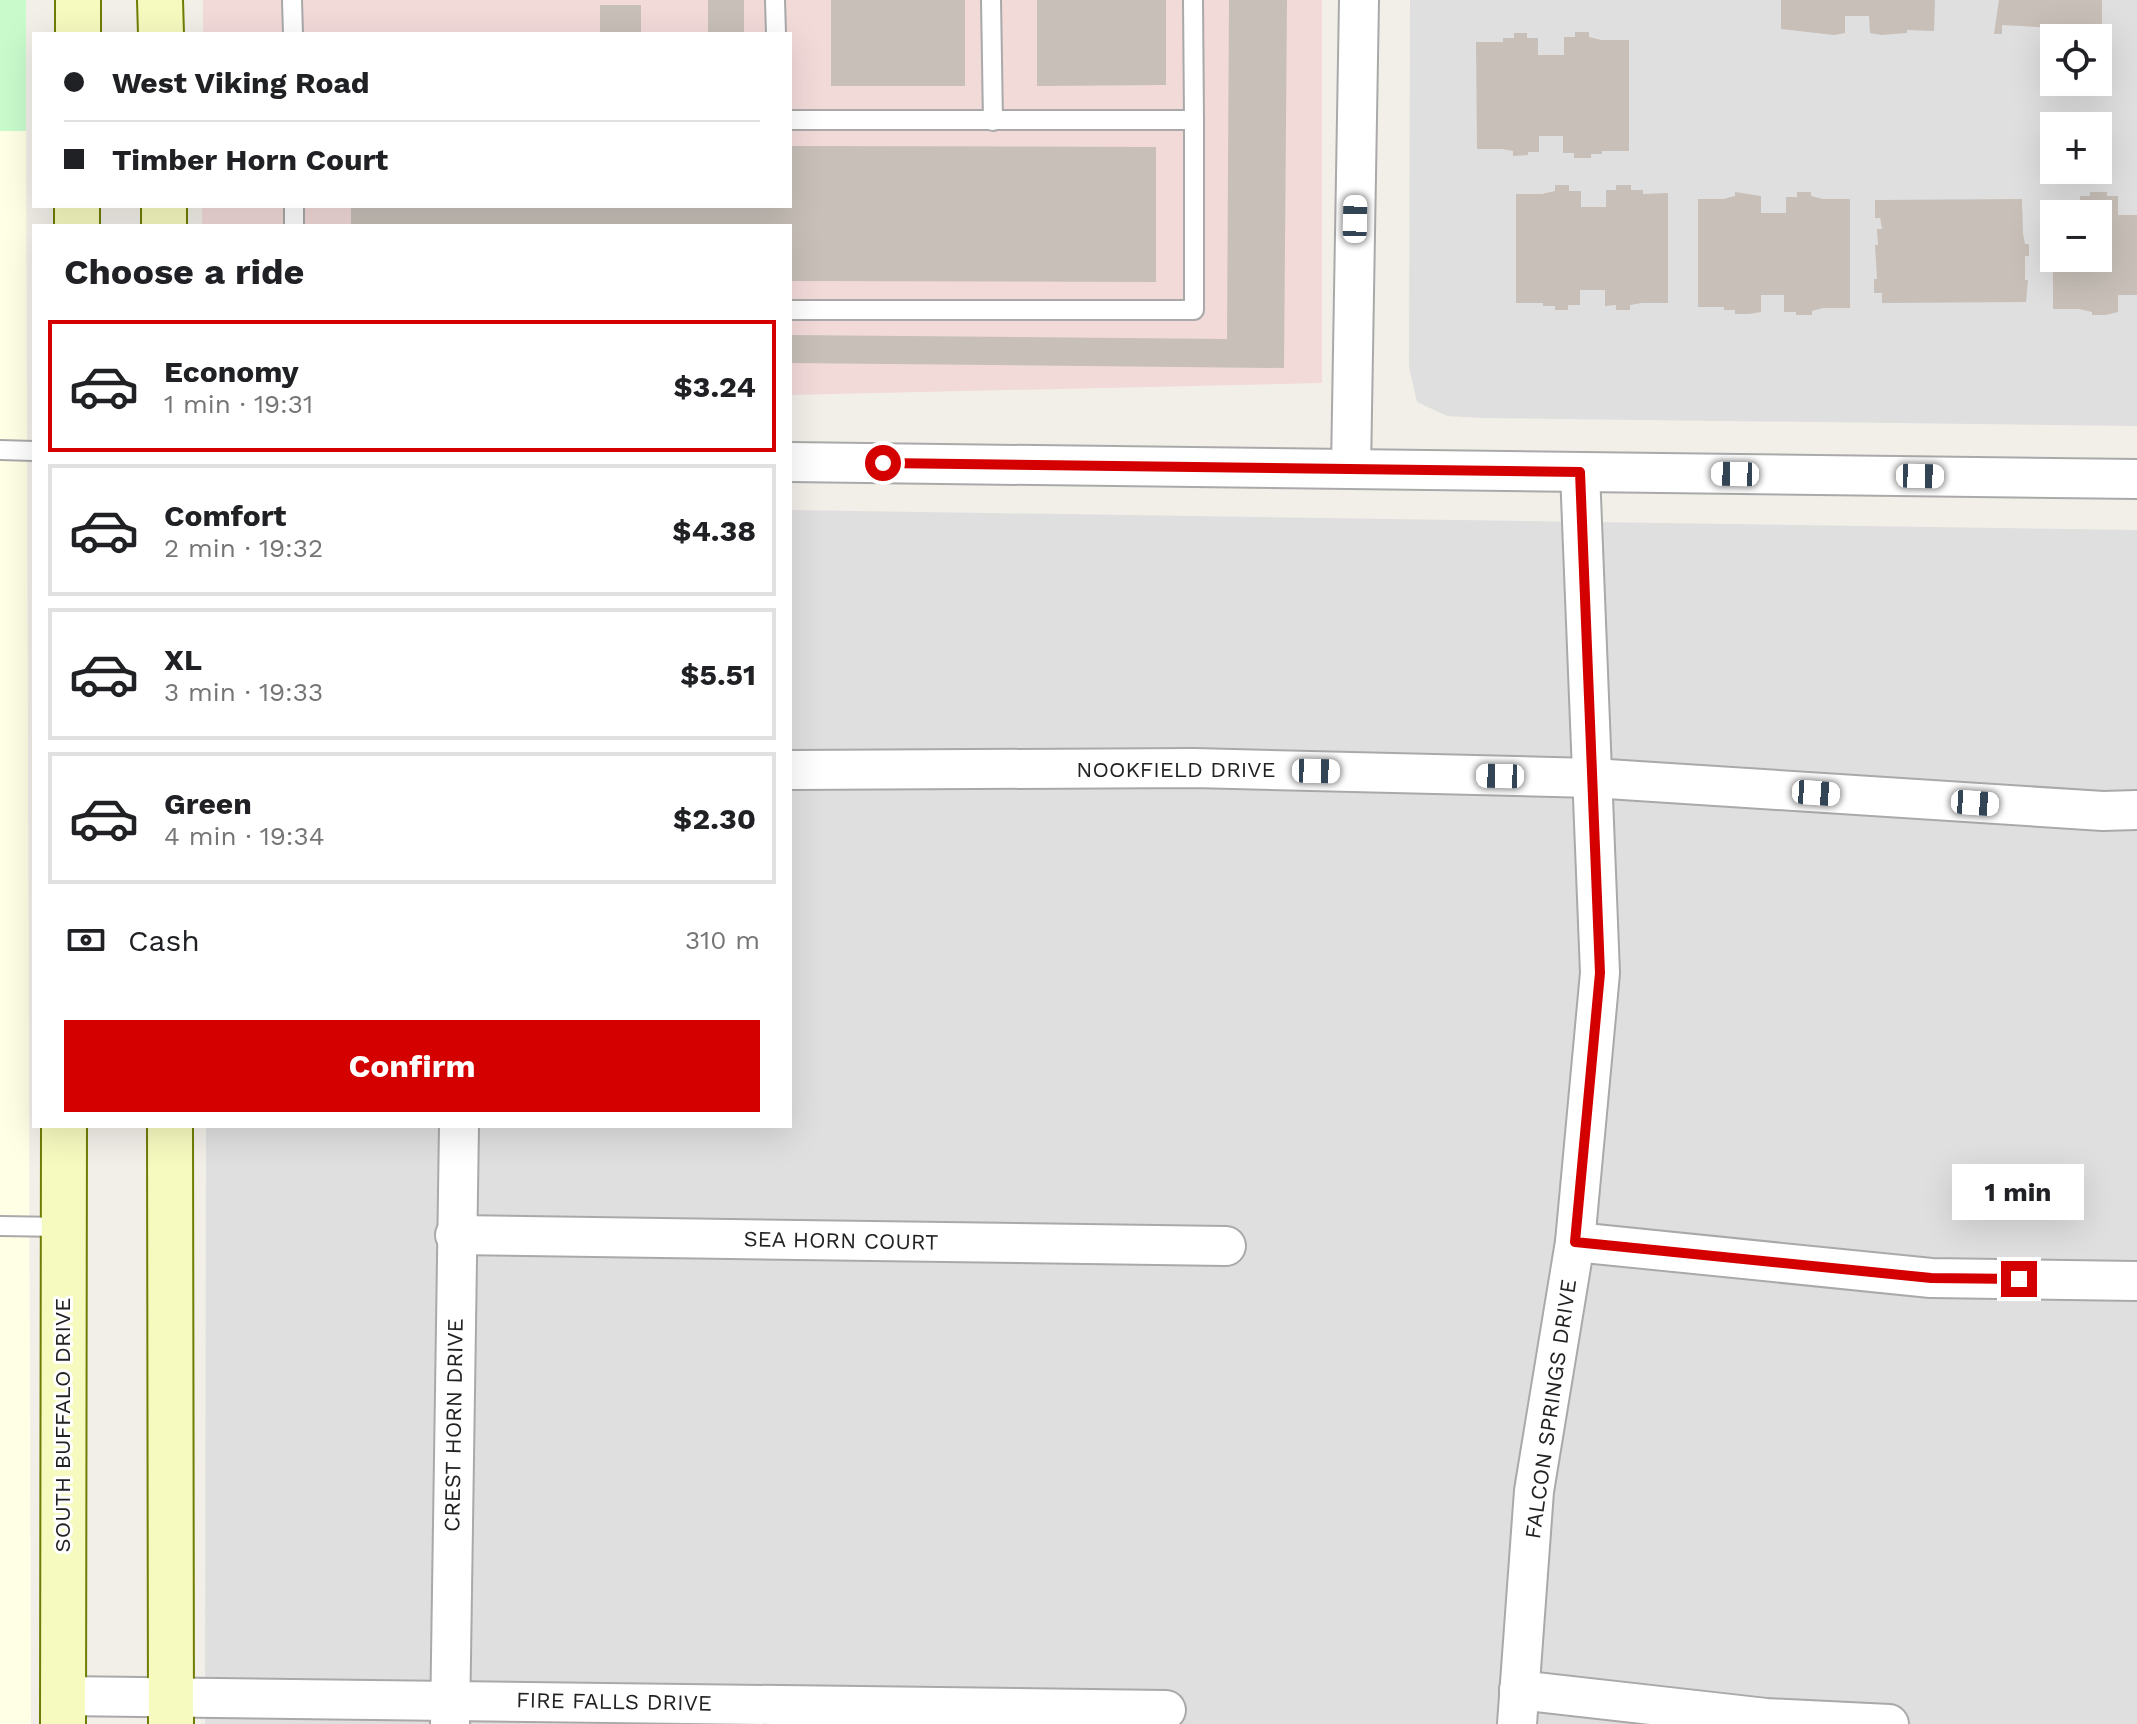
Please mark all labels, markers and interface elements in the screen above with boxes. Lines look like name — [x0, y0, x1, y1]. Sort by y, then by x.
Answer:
map controls — [2040, 24, 2112, 272]
button: locate — [2040, 24, 2112, 96]
text: West Viking Road — [112, 65, 369, 100]
button: + — [2040, 112, 2112, 184]
text: Timber Horn Court — [112, 142, 388, 177]
car — [1343, 195, 1367, 243]
button: − — [2040, 200, 2112, 272]
text: Choose a ride — [64, 251, 304, 293]
icon: car — [68, 350, 140, 422]
text: Economy — [164, 354, 299, 389]
text: $3.24 — [673, 369, 756, 404]
text: 1 min · 19:31 — [164, 389, 313, 419]
route start — [865, 445, 901, 481]
car — [1711, 462, 1759, 486]
car — [1896, 464, 1944, 488]
icon: car — [68, 494, 140, 566]
text: Comfort — [164, 498, 286, 533]
text: $4.38 — [672, 513, 756, 548]
text: 2 min · 19:32 — [164, 533, 323, 563]
icon: car — [68, 638, 140, 710]
text: XL — [164, 642, 202, 677]
text: $5.51 — [680, 657, 756, 692]
text: 3 min · 19:33 — [164, 677, 323, 707]
street label: NOOKFIELD DRIVE — [1076, 757, 1276, 782]
car — [1292, 759, 1340, 783]
car — [1476, 764, 1524, 788]
car — [1791, 779, 1841, 807]
icon: car — [68, 782, 140, 854]
text: Green — [164, 786, 252, 821]
car — [1950, 789, 2000, 817]
text: $2.30 — [673, 801, 756, 836]
text: 4 min · 19:34 — [164, 821, 325, 851]
icon: cash — [64, 918, 108, 962]
text: Cash — [128, 923, 200, 958]
text: 310 m — [685, 925, 760, 955]
button: Confirm — [64, 1020, 760, 1112]
callout: 1 min — [1953, 1163, 2085, 1219]
text: 1 min — [1985, 1177, 2051, 1207]
street label: SEA HORN COURT — [743, 1226, 939, 1255]
route end — [2001, 1261, 2037, 1297]
street label: FALCON SPRINGS DRIVE — [1520, 1278, 1581, 1540]
street label: SOUTH BUFFALO DRIVE — [50, 1298, 75, 1552]
street label: CREST HORN DRIVE — [439, 1318, 468, 1532]
street label: FIRE FALLS DRIVE — [516, 1687, 712, 1716]

